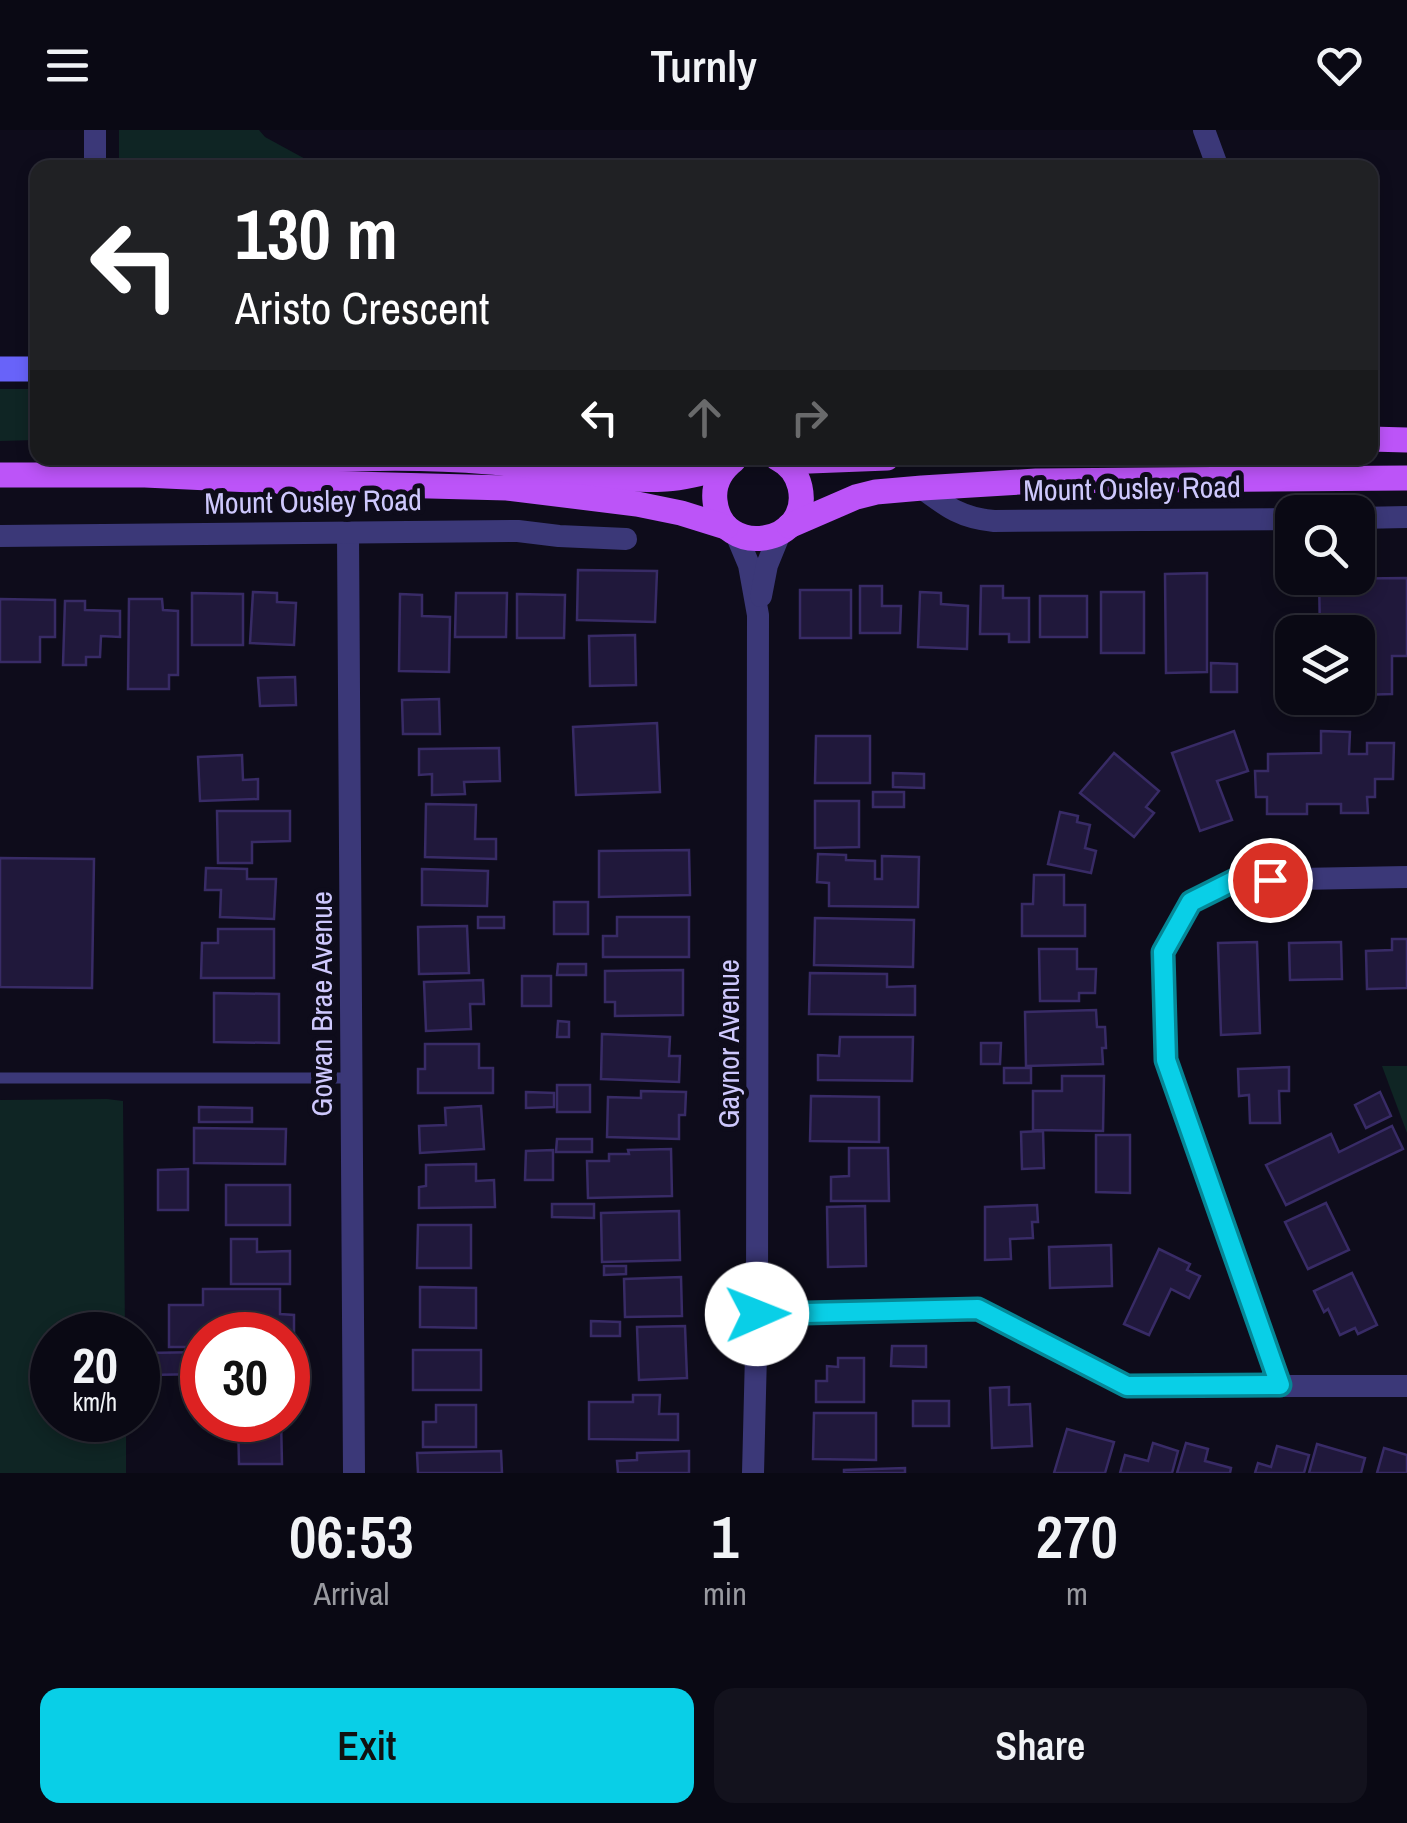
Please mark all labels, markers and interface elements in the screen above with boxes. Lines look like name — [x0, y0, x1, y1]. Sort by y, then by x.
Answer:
text: Turnly — [650, 35, 757, 96]
icon: menu — [40, 38, 95, 93]
icon: heart — [1312, 38, 1367, 93]
text: 130 m — [235, 187, 398, 281]
icon: left — [70, 200, 200, 330]
text: Aristo Crescent — [235, 277, 489, 338]
icon: left — [572, 390, 627, 445]
icon: ahead — [677, 390, 732, 445]
icon: right — [782, 390, 837, 445]
street label: Mount Ousley Road — [1023, 466, 1241, 510]
street label: Mount Ousley Road — [204, 479, 422, 523]
map controls — [1275, 495, 1375, 715]
button: search — [1275, 495, 1375, 595]
button: layers — [1275, 615, 1375, 715]
pin — [1228, 838, 1313, 923]
icon: arrive — [1243, 853, 1298, 908]
street label: Gowan Brae Avenue — [301, 891, 341, 1117]
street label: Gaynor Avenue — [708, 959, 748, 1129]
position arrow — [705, 1262, 809, 1366]
speed limit sign: 30 — [180, 1312, 310, 1442]
text: 20 — [72, 1331, 118, 1399]
text: km/h — [73, 1385, 117, 1419]
text: 06:53 — [289, 1496, 414, 1577]
text: 1 — [711, 1496, 739, 1577]
text: 270 — [1036, 1496, 1118, 1577]
text: Arrival — [314, 1572, 389, 1615]
text: min — [703, 1572, 747, 1615]
text: m — [1066, 1572, 1088, 1615]
button: Exit — [40, 1688, 694, 1803]
button: Share — [714, 1688, 1367, 1803]

